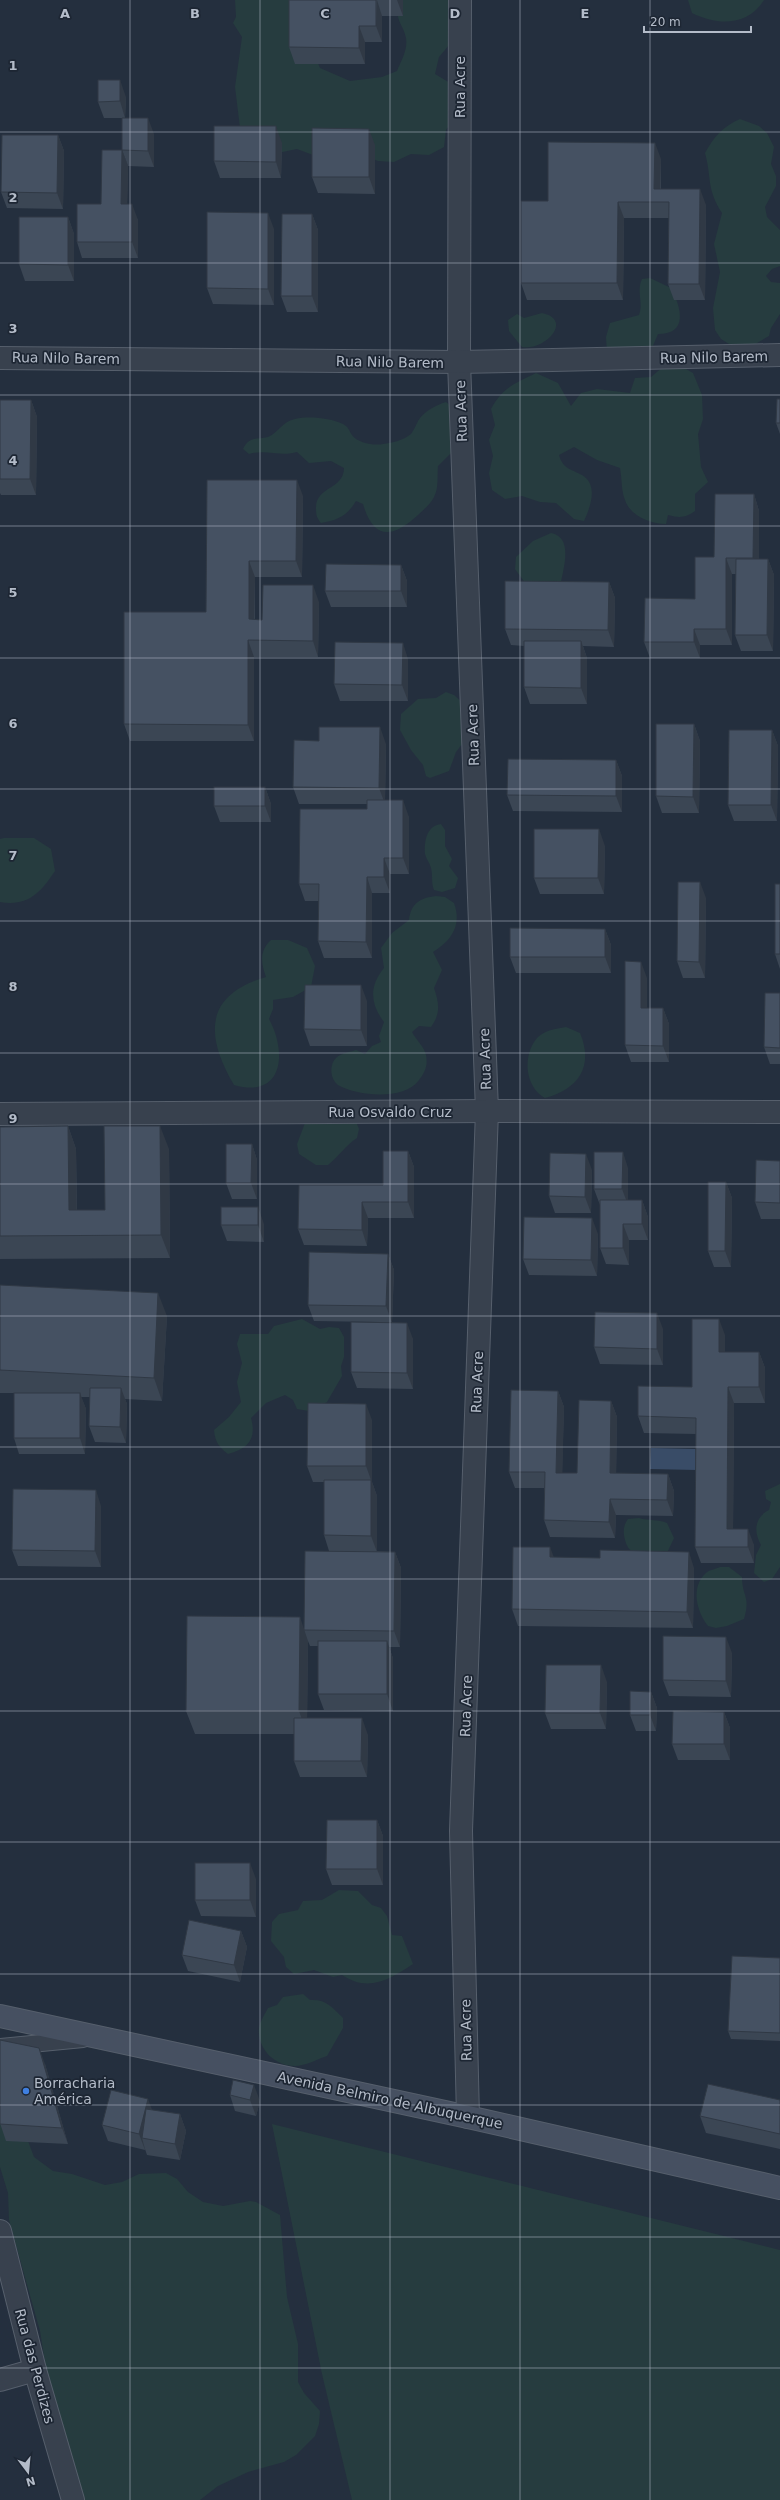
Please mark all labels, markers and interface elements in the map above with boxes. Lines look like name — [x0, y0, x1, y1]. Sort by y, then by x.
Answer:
text: A — [60, 6, 70, 21]
text: B — [190, 6, 200, 21]
text: C — [320, 6, 330, 21]
text: D — [450, 6, 461, 21]
text: E — [581, 6, 589, 21]
scale bar — [644, 8, 751, 34]
text: 20 m — [650, 15, 681, 29]
street label: Rua Acre — [452, 56, 468, 118]
text: 1 — [8, 58, 18, 73]
text: 2 — [8, 190, 18, 205]
text: 3 — [8, 321, 18, 336]
street label: Rua Nilo Barem — [660, 348, 768, 366]
street label: Rua Nilo Barem — [12, 349, 120, 367]
street label: Rua Nilo Barem — [336, 353, 444, 371]
street label: Rua Acre — [452, 380, 470, 442]
text: 4 — [8, 453, 18, 468]
text: 5 — [8, 585, 18, 600]
street label: Rua Acre — [464, 704, 482, 766]
text: 6 — [8, 716, 18, 731]
text: 7 — [8, 848, 18, 863]
text: 8 — [8, 979, 18, 994]
street label: Rua Acre — [476, 1028, 494, 1090]
street label: Rua Osvaldo Cruz — [328, 1104, 452, 1120]
text: 9 — [8, 1111, 18, 1126]
street label: Rua Acre — [468, 1351, 486, 1413]
street label: Rua Acre — [457, 1675, 475, 1737]
street label: Rua Acre — [457, 1999, 475, 2061]
street label: Avenida Belmiro de Albuquerque — [276, 2068, 504, 2132]
place label: Borracharia América — [34, 2075, 115, 2107]
marker: Borracharia América — [21, 2086, 31, 2096]
street label: Rua das Perdizes — [12, 2307, 58, 2425]
north arrow — [8, 2452, 48, 2492]
text: N — [24, 2474, 37, 2489]

